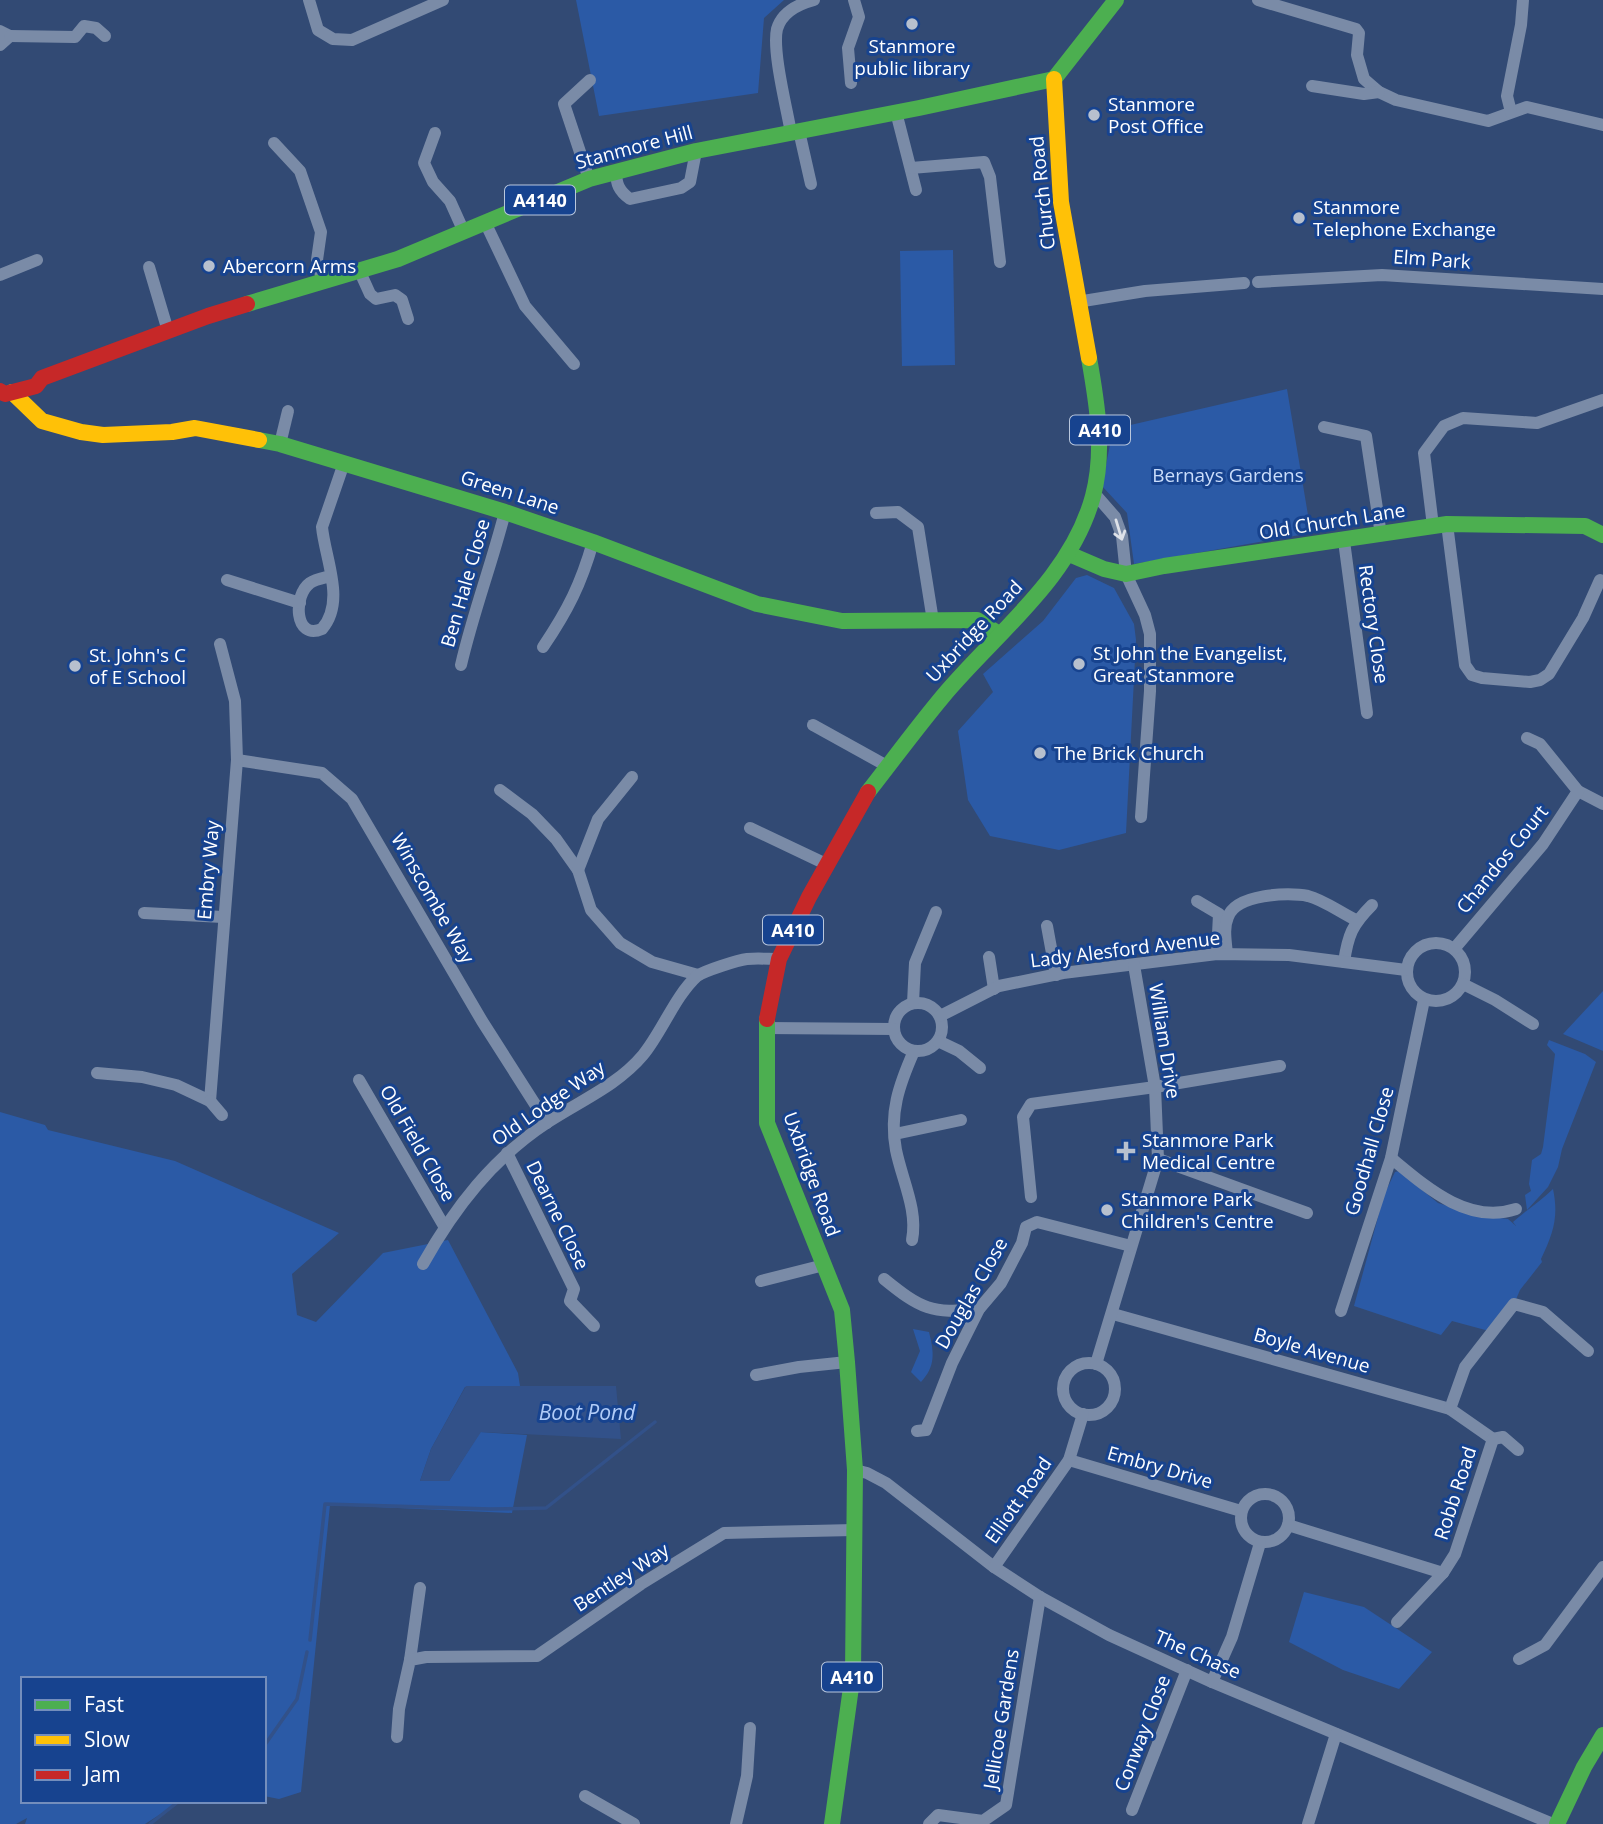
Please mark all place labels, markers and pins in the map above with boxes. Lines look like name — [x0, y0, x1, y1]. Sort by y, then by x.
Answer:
marker: Stanmore public library — [904, 16, 920, 32]
place label: Stanmore public library — [854, 33, 970, 81]
place label: Stanmore Post Office — [1108, 91, 1204, 139]
marker: Stanmore Post Office — [1086, 107, 1102, 123]
place label: Stanmore Telephone Exchange — [1313, 194, 1496, 242]
marker: Stanmore Telephone Exchange — [1291, 210, 1307, 226]
place label: Abercorn Arms — [223, 253, 356, 279]
marker: Abercorn Arms — [201, 258, 217, 274]
place label: St John the Evangelist, Great Stanmore — [1093, 640, 1288, 688]
place label: St. John's C of E School — [89, 642, 186, 690]
marker: St John the Evangelist, Great Stanmore — [1071, 656, 1087, 672]
marker: St. John's C of E School — [67, 658, 83, 674]
place label: The Brick Church — [1054, 740, 1204, 766]
marker: The Brick Church — [1032, 745, 1048, 761]
place label: Stanmore Park Medical Centre — [1142, 1127, 1275, 1175]
marker: Stanmore Park Medical Centre — [1116, 1141, 1136, 1161]
place label: Stanmore Park Children's Centre — [1121, 1186, 1274, 1234]
marker: Stanmore Park Children's Centre — [1099, 1202, 1115, 1218]

